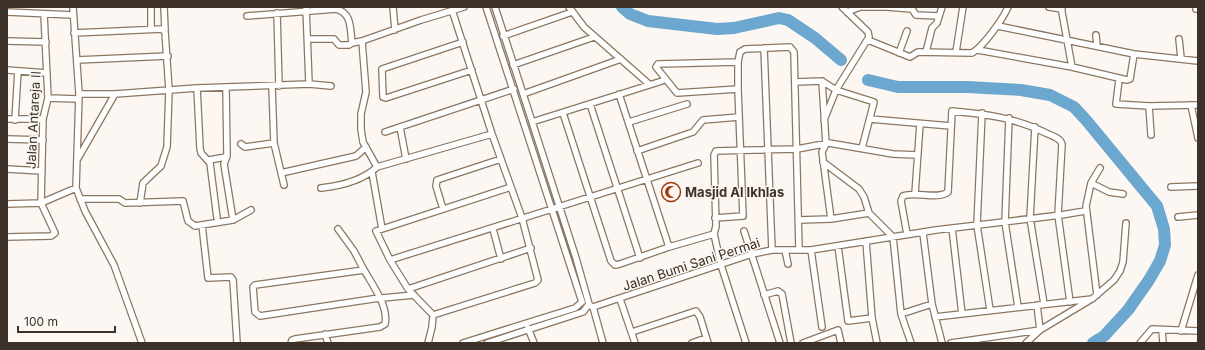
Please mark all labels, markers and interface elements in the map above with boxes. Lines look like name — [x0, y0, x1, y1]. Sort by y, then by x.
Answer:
street label: Jalan Antareja II — [22, 71, 44, 169]
mosque icon: Masjid Al Ikhlas — [660, 181, 682, 203]
place label: Masjid Al Ikhlas — [685, 184, 784, 200]
street label: Jalan Bumi Sani Permai — [620, 234, 762, 294]
scale bar — [18, 308, 115, 334]
text: 100 m — [24, 314, 58, 329]

